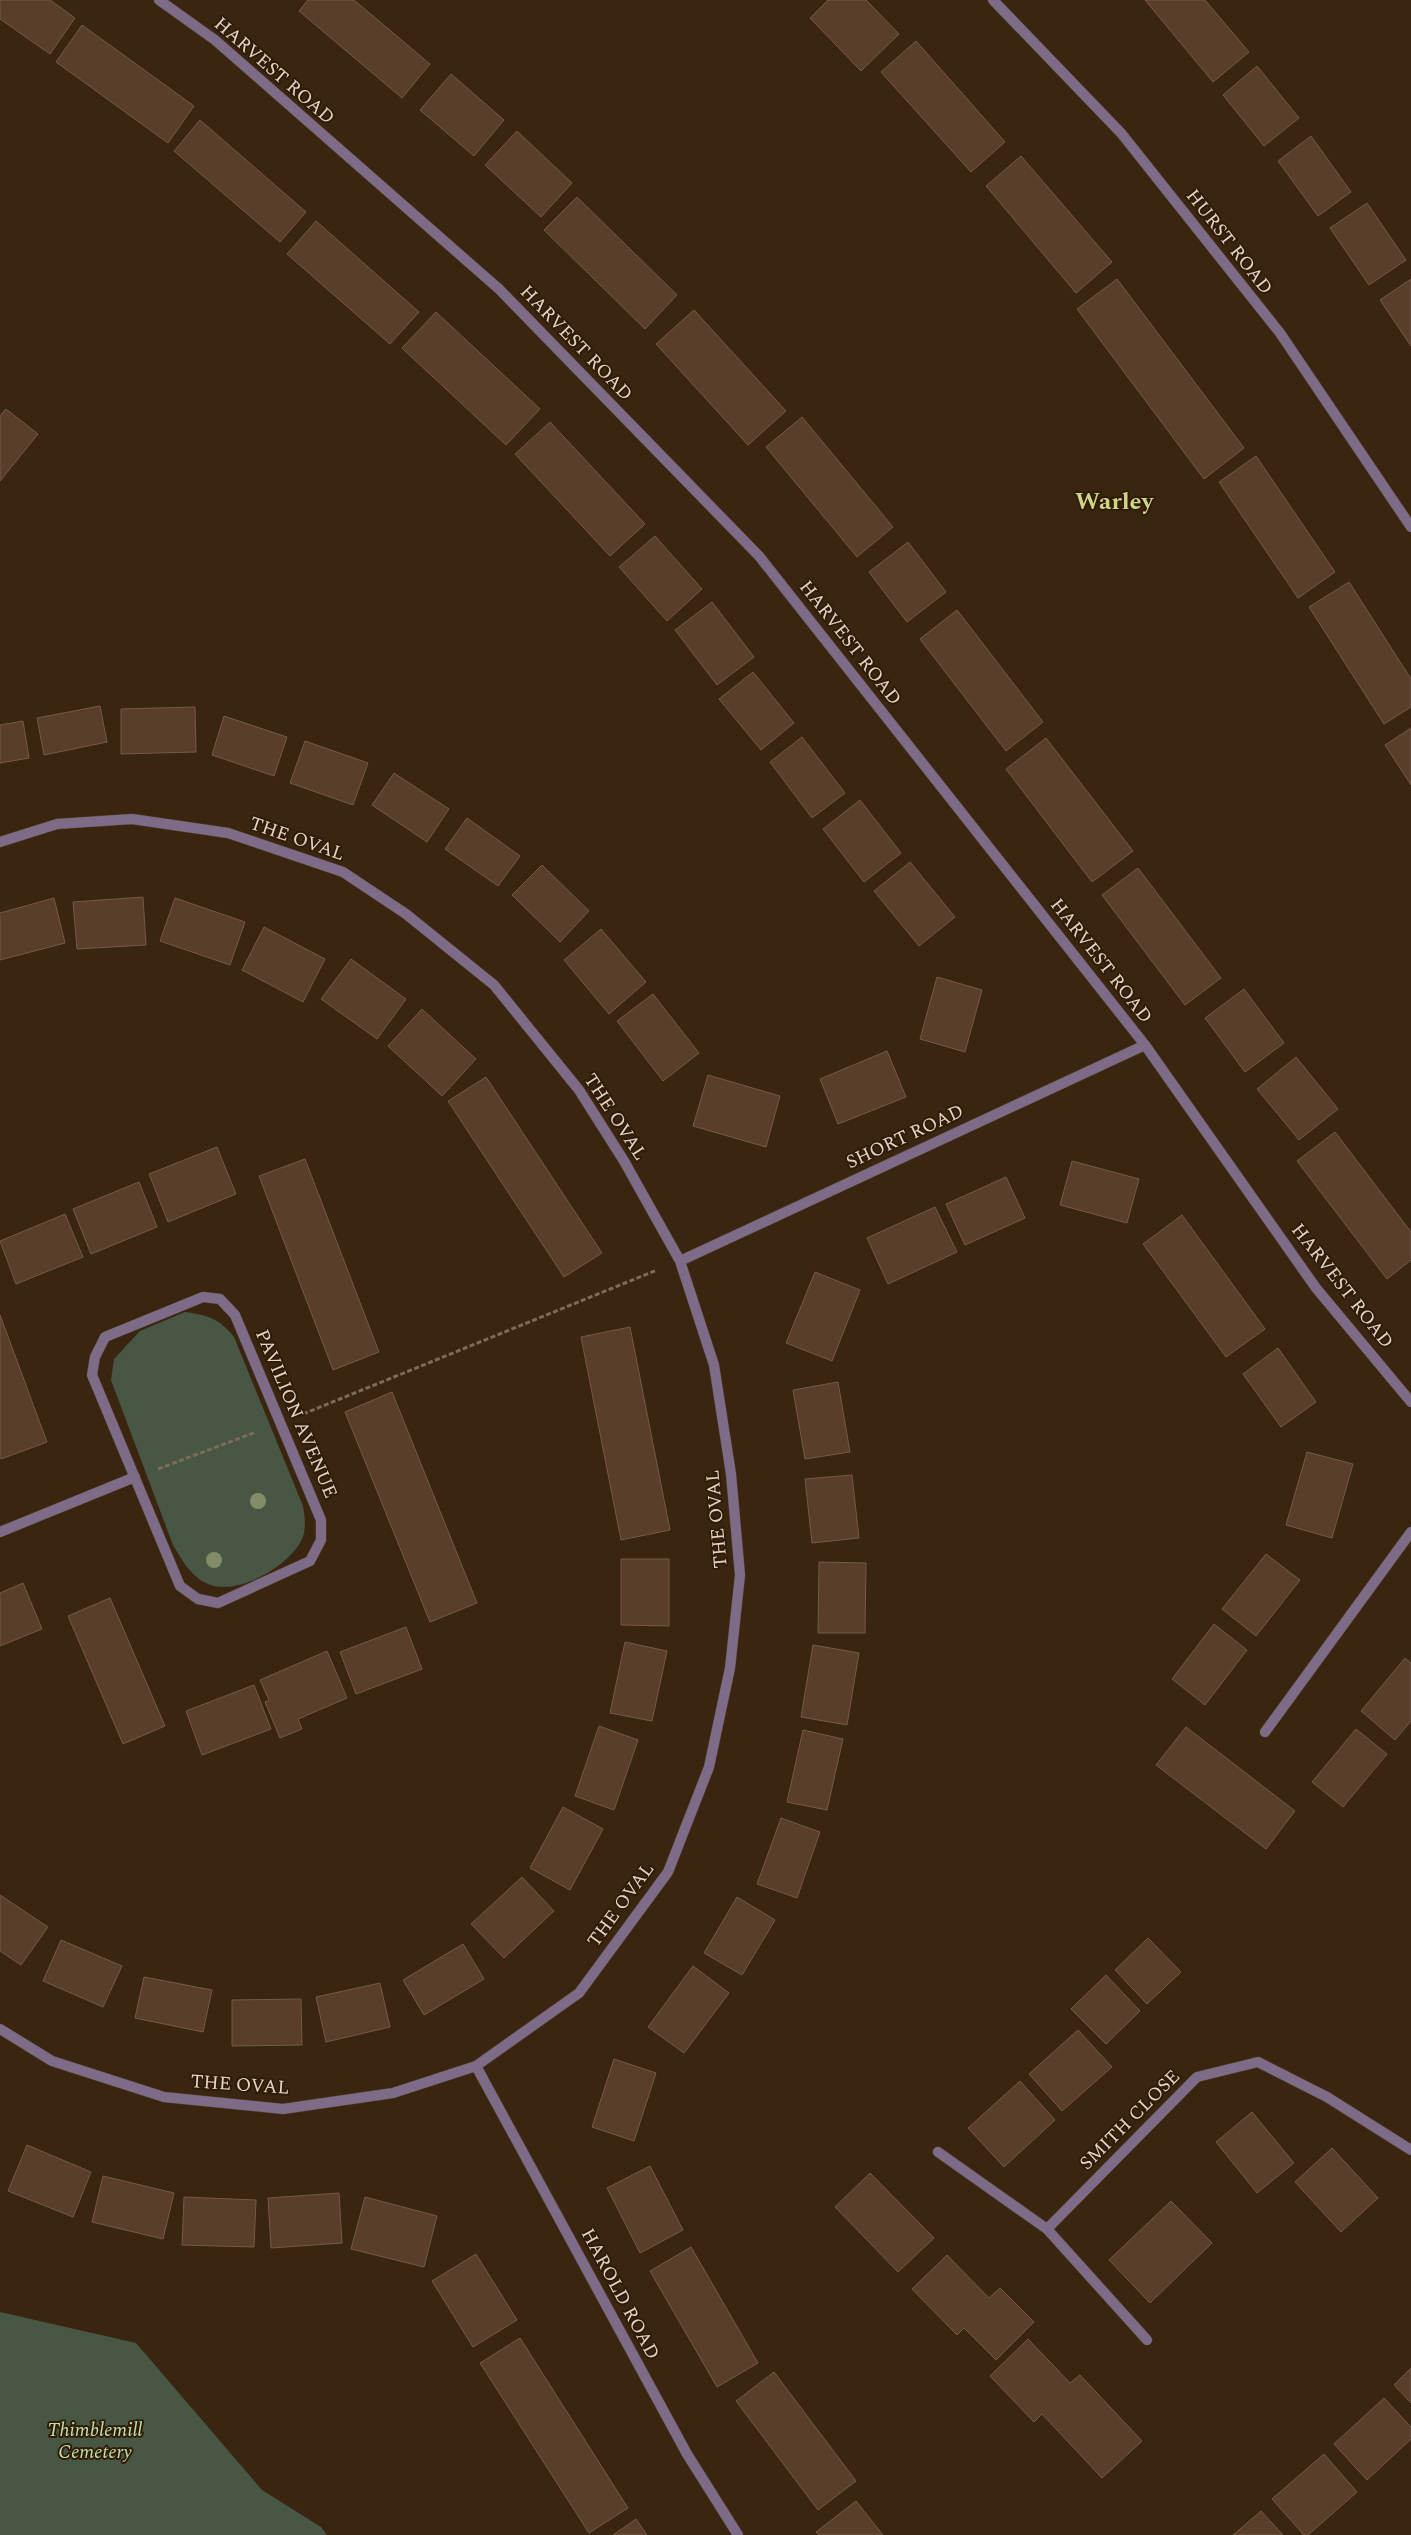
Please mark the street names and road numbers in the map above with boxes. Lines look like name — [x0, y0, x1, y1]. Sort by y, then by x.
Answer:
street label: HARVEST ROAD — [207, 10, 341, 132]
street label: HURST ROAD — [1178, 183, 1280, 301]
street label: HARVEST ROAD — [513, 278, 639, 408]
street label: HARVEST ROAD — [792, 574, 908, 712]
street label: THE OVAL — [246, 809, 348, 869]
street label: HARVEST ROAD — [1043, 892, 1159, 1030]
street label: THE OVAL — [576, 1068, 654, 1166]
street label: SHORT ROAD — [841, 1097, 969, 1177]
street label: HARVEST ROAD — [1284, 1217, 1400, 1355]
street label: PAVILION AVENUE — [247, 1325, 345, 1503]
street label: THE OVAL — [698, 1468, 736, 1570]
street label: THE OVAL — [580, 1856, 662, 1954]
street label: SMITH CLOSE — [1073, 2063, 1187, 2177]
street label: THE OVAL — [190, 2067, 290, 2103]
street label: HAROLD ROAD — [573, 2223, 667, 2365]

